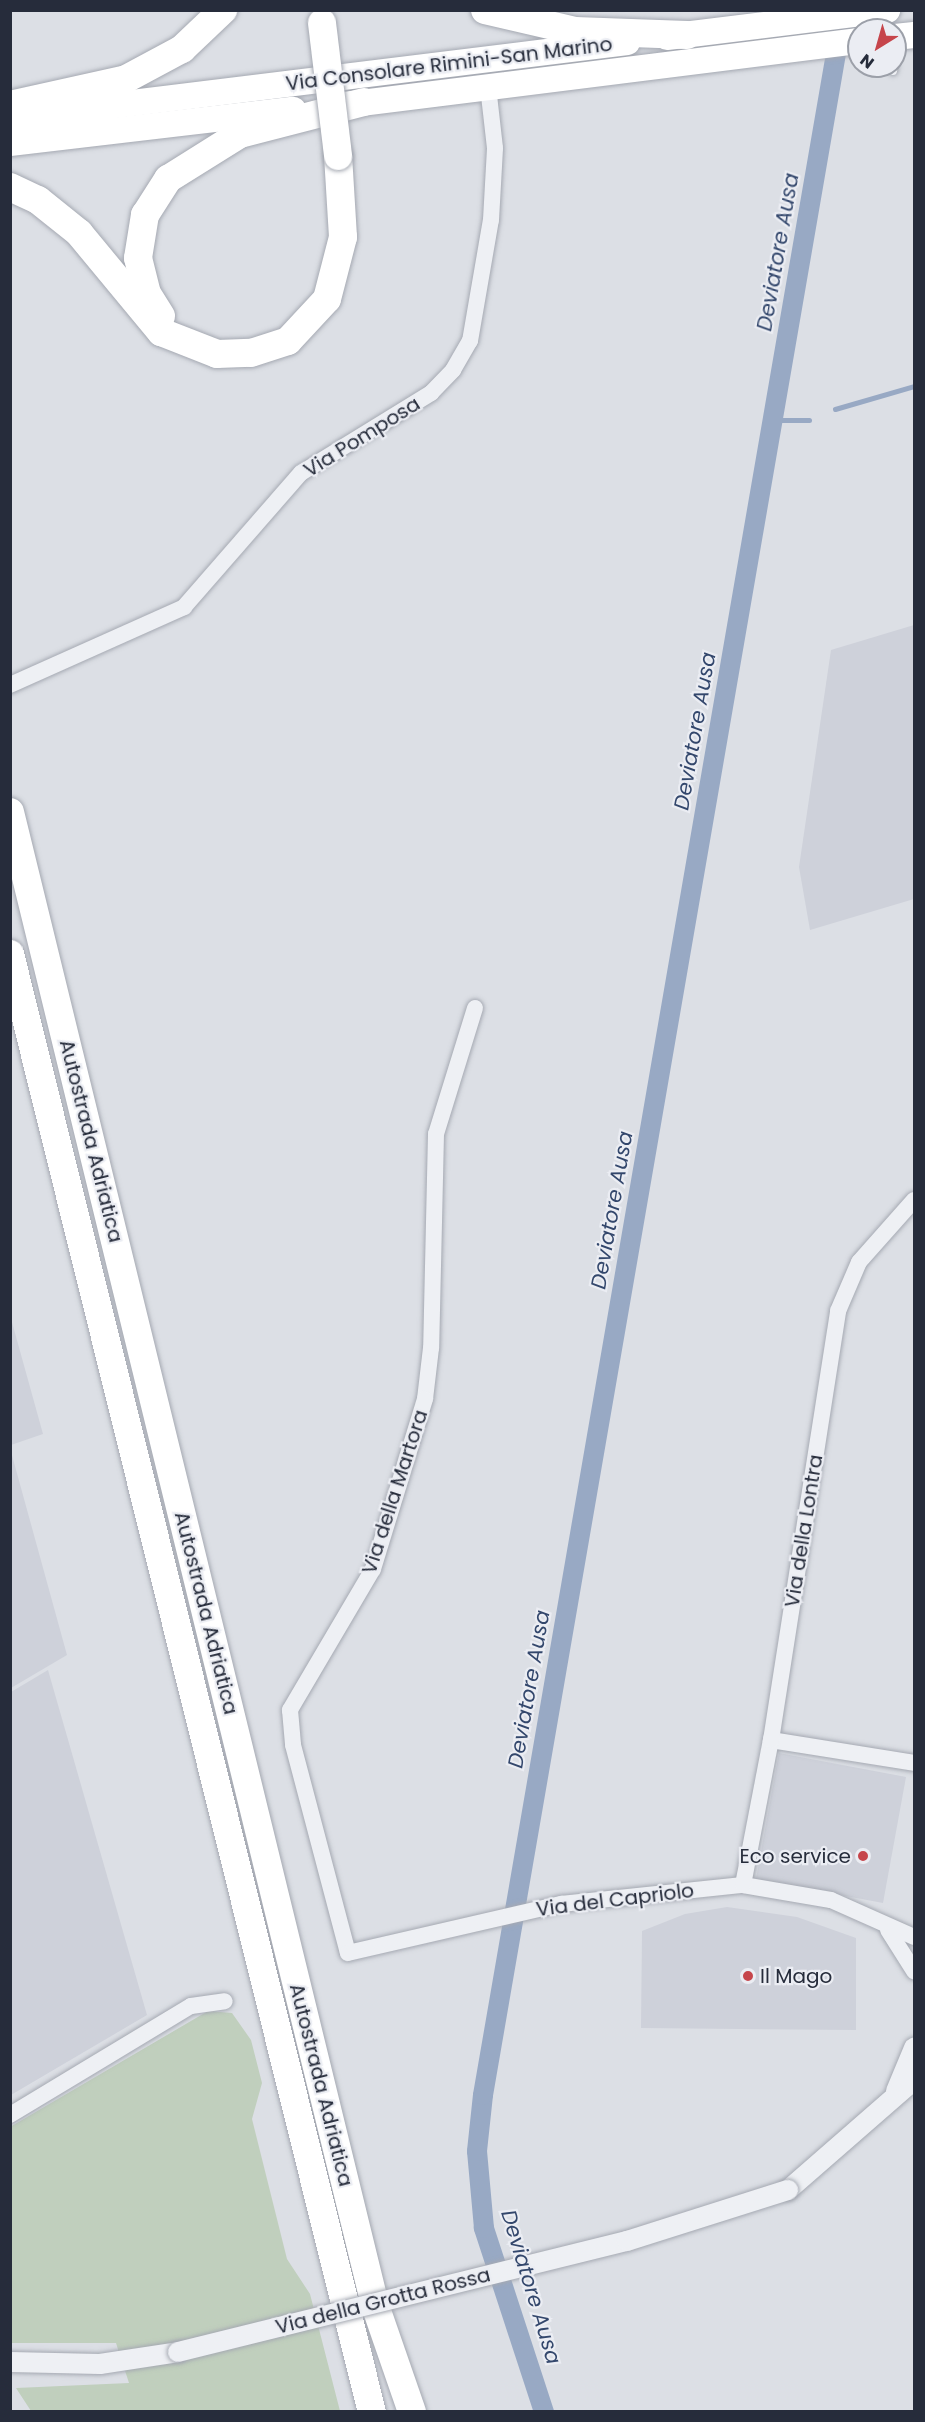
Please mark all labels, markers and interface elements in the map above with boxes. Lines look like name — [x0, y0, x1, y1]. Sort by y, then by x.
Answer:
north arrow — [847, 18, 907, 78]
street label: Via Consolare Rimini-San Marino — [284, 32, 614, 96]
text: N — [855, 48, 879, 74]
water label: Deviatore Ausa — [752, 171, 804, 333]
street label: Via Pomposa — [299, 392, 425, 482]
water label: Deviatore Ausa — [669, 650, 721, 812]
street label: Autostrada Adriatica — [54, 1037, 128, 1245]
water label: Deviatore Ausa — [586, 1129, 638, 1291]
street label: Via della Martora — [357, 1407, 433, 1577]
street label: Via della Lontra — [780, 1453, 828, 1609]
street label: Autostrada Adriatica — [169, 1509, 243, 1717]
water label: Deviatore Ausa — [503, 1608, 555, 1770]
place label: Eco service — [739, 1844, 851, 1868]
marker: Eco service — [856, 1849, 870, 1863]
street label: Via del Capriolo — [535, 1878, 695, 1922]
place label: Il Mago — [760, 1964, 832, 1988]
marker: Il Mago — [741, 1969, 755, 1983]
street label: Autostrada Adriatica — [284, 1981, 358, 2189]
water label: Deviatore Ausa — [496, 2207, 566, 2367]
street label: Via della Grotta Rossa — [273, 2263, 493, 2339]

